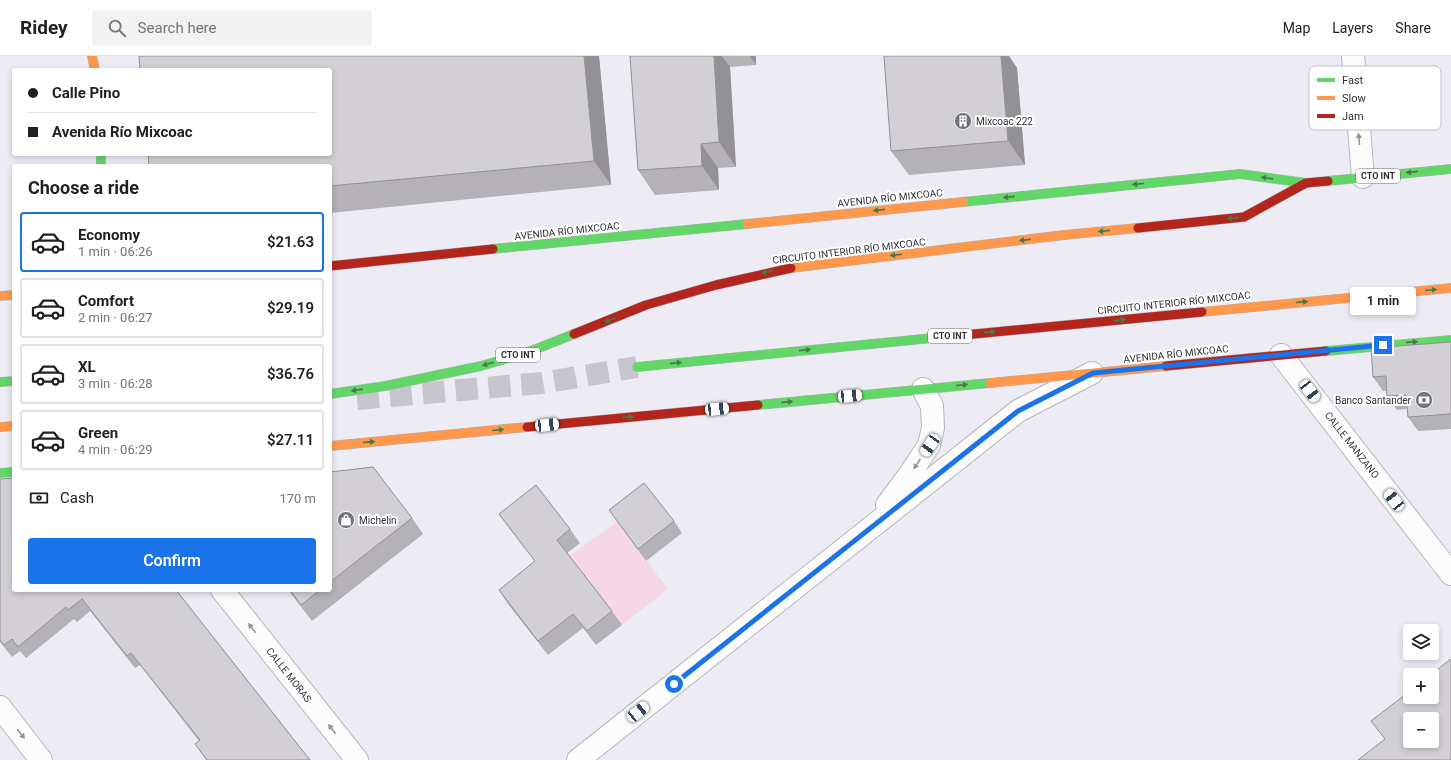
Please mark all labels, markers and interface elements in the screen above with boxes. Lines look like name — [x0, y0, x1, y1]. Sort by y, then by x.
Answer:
search box — [92, 10, 372, 46]
text: Ridey — [20, 16, 68, 39]
icon: search — [106, 17, 128, 39]
text: Search here — [138, 19, 217, 37]
text: Map — [1283, 20, 1310, 36]
text: Layers — [1332, 20, 1373, 36]
text: Share — [1395, 20, 1431, 36]
legend — [1309, 66, 1441, 130]
text: Fast — [1342, 74, 1364, 87]
text: Calle Pino — [52, 84, 120, 102]
text: Slow — [1342, 92, 1366, 105]
text: Jam — [1342, 110, 1364, 123]
building icon: Mixcoac 222 — [953, 111, 973, 131]
place label: Mixcoac 222 — [976, 116, 1033, 127]
text: Avenida Río Mixcoac — [52, 123, 193, 141]
one-way arrow — [1356, 133, 1363, 145]
road number: CTO INT — [1356, 169, 1400, 183]
one-way arrow — [1406, 169, 1418, 176]
one-way arrow — [1261, 175, 1273, 181]
text: Choose a ride — [28, 177, 139, 198]
one-way arrow — [1132, 181, 1144, 188]
street label: AVENIDA RÍO MIXCOAC — [837, 186, 944, 209]
one-way arrow — [1003, 194, 1015, 201]
one-way arrow — [873, 207, 885, 214]
one-way arrow — [1227, 215, 1239, 221]
street label: AVENIDA RÍO MIXCOAC — [514, 219, 621, 242]
icon: car — [30, 224, 66, 260]
text: Economy — [78, 226, 140, 244]
one-way arrow — [1098, 228, 1110, 234]
text: $21.63 — [267, 233, 314, 251]
street label: CIRCUITO INTERIOR RÍO MIXCOAC — [772, 235, 927, 266]
one-way arrow — [1019, 237, 1031, 243]
text: 1 min · 06:26 — [78, 244, 153, 259]
one-way arrow — [890, 252, 902, 258]
one-way arrow — [761, 270, 774, 276]
one-way arrow — [1425, 286, 1437, 293]
callout: 1 min — [1350, 287, 1416, 315]
street label: CIRCUITO INTERIOR RÍO MIXCOAC — [1097, 288, 1252, 317]
icon: car — [30, 290, 66, 326]
text: Comfort — [78, 292, 134, 310]
text: 1 min — [1367, 293, 1399, 308]
text: $29.19 — [267, 299, 314, 317]
one-way arrow — [1296, 299, 1308, 305]
text: 2 min · 06:27 — [78, 310, 153, 325]
one-way arrow — [1114, 316, 1126, 323]
one-way arrow — [603, 317, 615, 323]
road number: CTO INT — [928, 329, 972, 343]
one-way arrow — [984, 329, 996, 336]
route end — [1374, 336, 1392, 354]
one-way arrow — [1406, 339, 1418, 346]
street label: AVENIDA RÍO MIXCOAC — [1123, 342, 1230, 365]
one-way arrow — [799, 347, 811, 354]
road number: CTO INT — [496, 348, 540, 362]
icon: car — [30, 356, 66, 392]
text: XL — [78, 358, 96, 376]
one-way arrow — [670, 360, 682, 366]
one-way arrow — [482, 361, 494, 367]
text: $36.76 — [267, 365, 314, 383]
text: 3 min · 06:28 — [78, 376, 153, 391]
car — [1298, 378, 1322, 404]
one-way arrow — [956, 382, 968, 389]
one-way arrow — [351, 387, 364, 393]
car — [838, 389, 862, 403]
bank icon: Banco Santander — [1414, 390, 1434, 410]
place label: Banco Santander — [1335, 395, 1412, 406]
one-way arrow — [781, 399, 793, 405]
car — [704, 402, 730, 416]
street label: CALLE MANZANO — [1323, 410, 1381, 480]
one-way arrow — [622, 414, 634, 421]
car — [534, 418, 560, 432]
icon: car — [30, 422, 66, 458]
text: Green — [78, 424, 118, 442]
one-way arrow — [492, 426, 504, 433]
text: $27.11 — [267, 431, 314, 449]
car — [918, 432, 942, 458]
one-way arrow — [363, 439, 375, 445]
text: 4 min · 06:29 — [78, 442, 153, 457]
one-way arrow — [913, 459, 921, 469]
icon: cash — [28, 487, 50, 509]
car — [1382, 487, 1406, 513]
text: Cash — [60, 489, 94, 507]
text: 170 m — [279, 491, 316, 506]
shop icon: Michelin — [336, 510, 356, 530]
place label: Michelin — [359, 515, 397, 526]
button: Confirm — [28, 538, 316, 584]
one-way arrow — [247, 622, 256, 633]
map controls — [1403, 624, 1439, 748]
button: layers — [1403, 624, 1439, 660]
street label: CALLE MORAS — [264, 646, 314, 705]
button: + — [1403, 668, 1439, 704]
route start — [665, 675, 683, 693]
car — [625, 700, 651, 724]
button: − — [1403, 712, 1439, 748]
one-way arrow — [328, 724, 337, 735]
one-way arrow — [16, 728, 25, 739]

